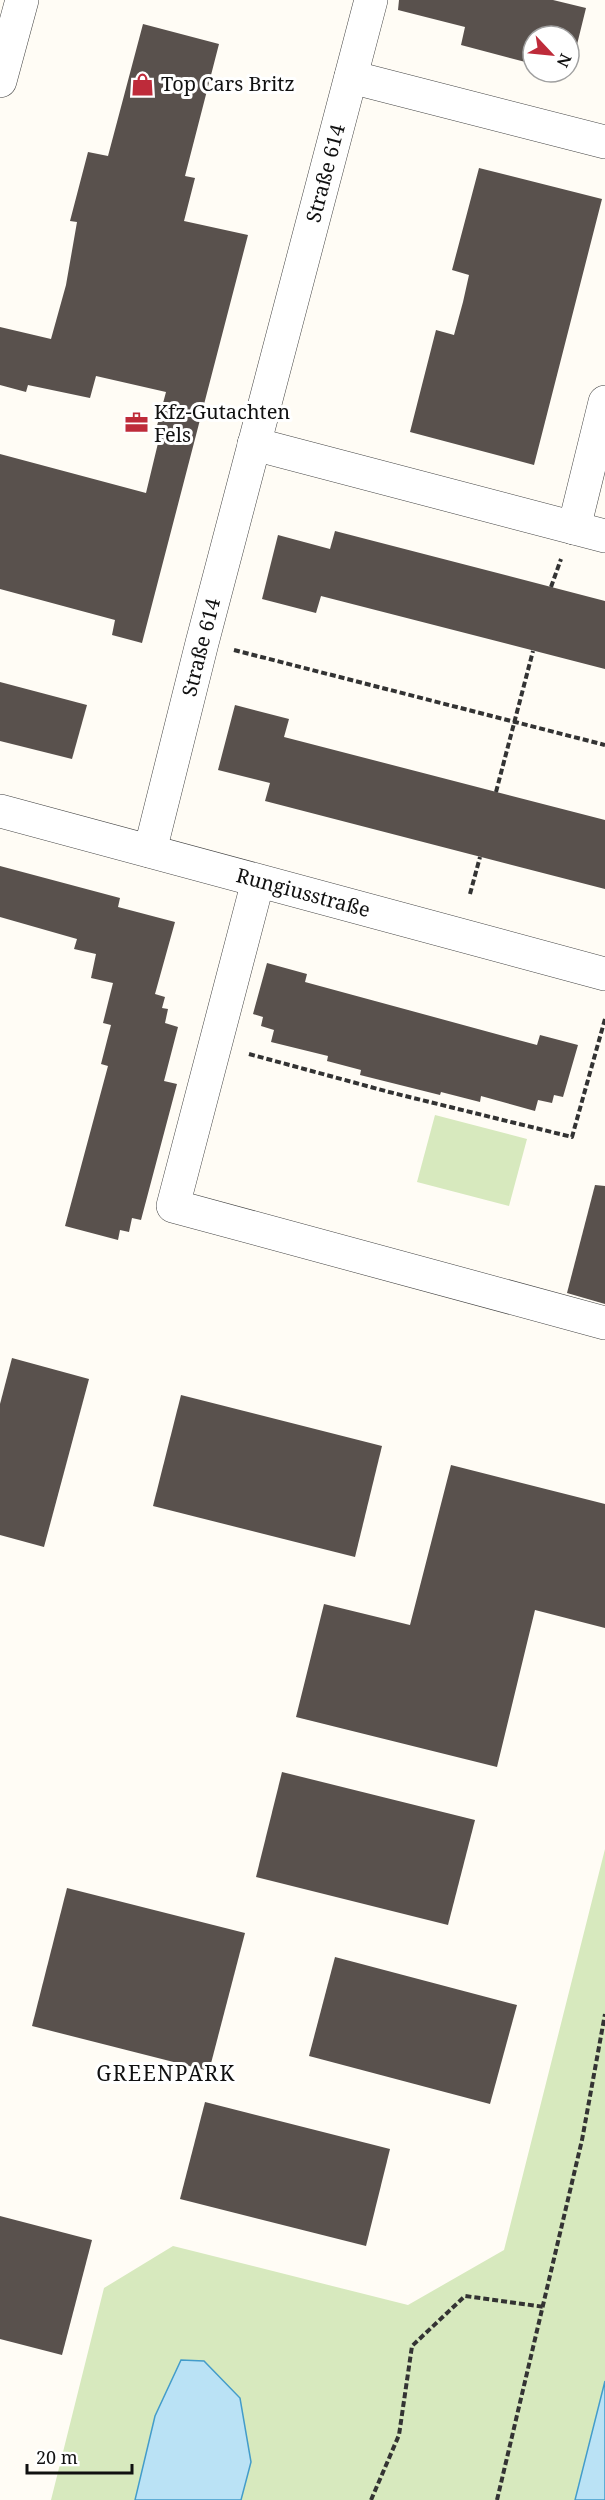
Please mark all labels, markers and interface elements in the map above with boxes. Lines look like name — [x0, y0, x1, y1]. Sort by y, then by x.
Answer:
north arrow — [521, 24, 581, 84]
text: N — [552, 50, 577, 71]
place label: Top Cars Britz — [161, 70, 295, 97]
shop icon: Top Cars Britz — [130, 71, 156, 97]
street label: Straße 614 — [299, 121, 351, 225]
place label: Kfz-Gutachten Fels — [154, 398, 290, 448]
office icon: Kfz-Gutachten Fels — [123, 410, 149, 436]
street label: Straße 614 — [175, 595, 226, 699]
street label: Rungiusstraße — [233, 861, 373, 923]
district label: GREENPARK — [96, 2059, 236, 2087]
scale bar — [27, 2437, 132, 2475]
text: 20 m — [36, 2445, 78, 2469]

